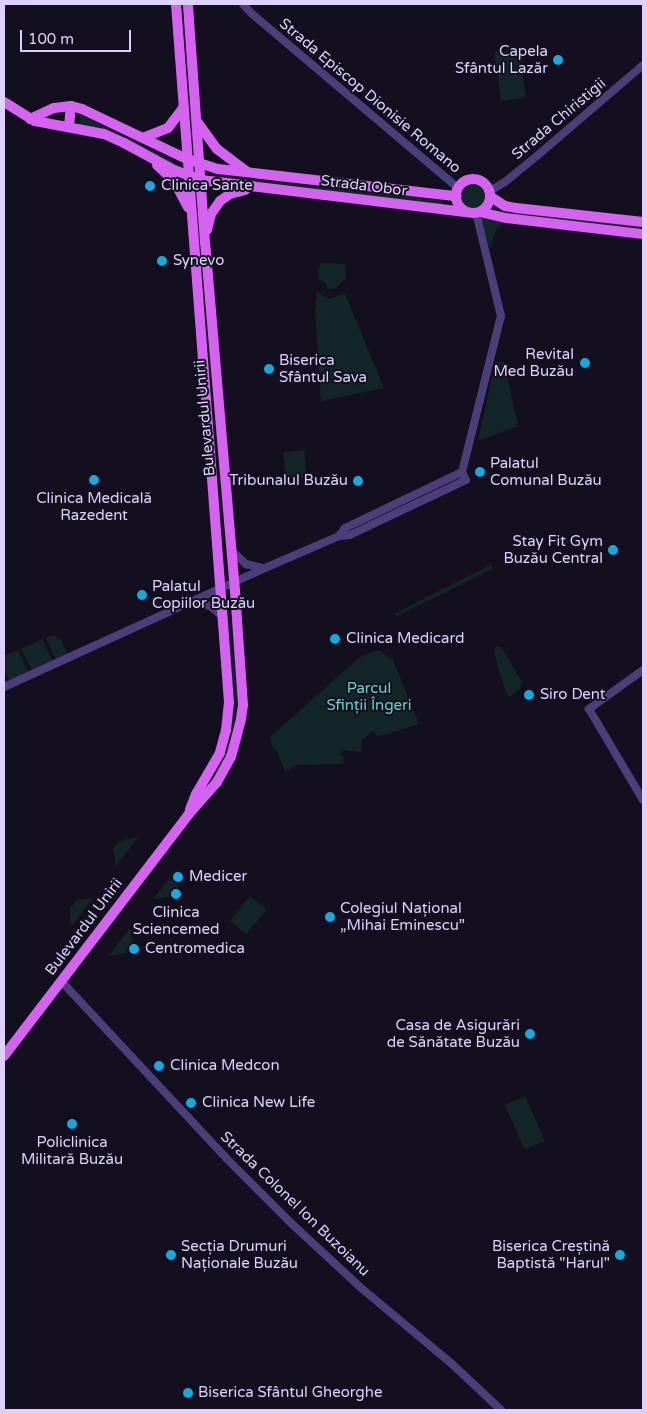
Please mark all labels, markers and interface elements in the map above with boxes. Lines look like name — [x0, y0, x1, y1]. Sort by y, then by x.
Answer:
street label: Strada Episcop Dionisie Romano — [276, 15, 464, 177]
scale bar — [22, 20, 134, 52]
text: 100 m — [28, 30, 74, 48]
place label: Capela Sfântul Lazăr — [455, 42, 548, 77]
marker: Capela Sfântul Lazăr — [552, 54, 564, 66]
street label: Strada Chiristigii — [508, 75, 610, 163]
street label: Strada Obor — [320, 172, 408, 200]
place label: Clinica Sante — [161, 177, 253, 195]
marker: Clinica Sante — [143, 179, 157, 193]
place label: Synevo — [173, 252, 224, 270]
marker: Synevo — [155, 254, 169, 268]
place label: Revital Med Buzău — [493, 345, 574, 380]
place label: Biserica Sfântul Sava — [279, 351, 367, 386]
marker: Revital Med Buzău — [578, 356, 592, 370]
street label: Bulevardul Unirii — [191, 359, 219, 477]
marker: Biserica Sfântul Sava — [263, 363, 275, 375]
place label: Palatul Comunal Buzău — [490, 454, 602, 489]
marker: Palatul Comunal Buzău — [474, 466, 486, 478]
place label: Tribunalul Buzău — [229, 472, 348, 490]
marker: Clinica Medicală Razedent — [87, 473, 101, 487]
marker: Tribunalul Buzău — [352, 475, 364, 487]
place label: Clinica Medicală Razedent — [36, 489, 152, 524]
place label: Stay Fit Gym Buzău Central — [503, 532, 603, 567]
marker: Stay Fit Gym Buzău Central — [607, 544, 619, 556]
place label: Palatul Copiilor Buzău — [152, 577, 255, 612]
marker: Palatul Copiilor Buzău — [136, 589, 148, 601]
place label: Clinica Medicard — [346, 630, 464, 648]
marker: Clinica Medicard — [328, 632, 342, 646]
park label: Parcul Sfinții Îngeri — [326, 679, 412, 714]
place label: Siro Dent — [540, 686, 606, 704]
marker: Siro Dent — [522, 688, 536, 702]
place label: Medicer — [189, 868, 247, 886]
marker: Medicer — [171, 870, 185, 884]
street label: Bulevardul Unirii — [42, 875, 126, 979]
marker: Clinica Sciencemed — [169, 887, 183, 901]
place label: Colegiul Național „Mihai Eminescu” — [340, 899, 465, 934]
place label: Clinica Sciencemed — [133, 903, 219, 938]
marker: Colegiul Național „Mihai Eminescu” — [324, 911, 336, 923]
place label: Centromedica — [145, 940, 245, 958]
marker: Centromedica — [127, 942, 141, 956]
place label: Casa de Asigurări de Sănătate Buzău — [387, 1016, 520, 1051]
marker: Casa de Asigurări de Sănătate Buzău — [524, 1028, 536, 1040]
place label: Clinica Medcon — [170, 1057, 280, 1075]
marker: Clinica Medcon — [152, 1059, 166, 1073]
place label: Clinica New Life — [202, 1094, 315, 1112]
marker: Clinica New Life — [184, 1096, 198, 1110]
marker: Policlinica Militară Buzău — [65, 1117, 79, 1131]
street label: Strada Colonel Ion Buzoianu — [217, 1128, 373, 1280]
place label: Policlinica Militară Buzău — [21, 1133, 123, 1168]
place label: Secția Drumuri Naționale Buzău — [181, 1237, 298, 1272]
place label: Biserica Creștină Baptistă "Harul" — [492, 1237, 610, 1272]
marker: Secția Drumuri Naționale Buzău — [165, 1249, 177, 1261]
marker: Biserica Creștină Baptistă "Harul" — [614, 1249, 626, 1261]
place label: Biserica Sfântul Gheorghe — [198, 1384, 382, 1402]
marker: Biserica Sfântul Gheorghe — [182, 1387, 194, 1399]

